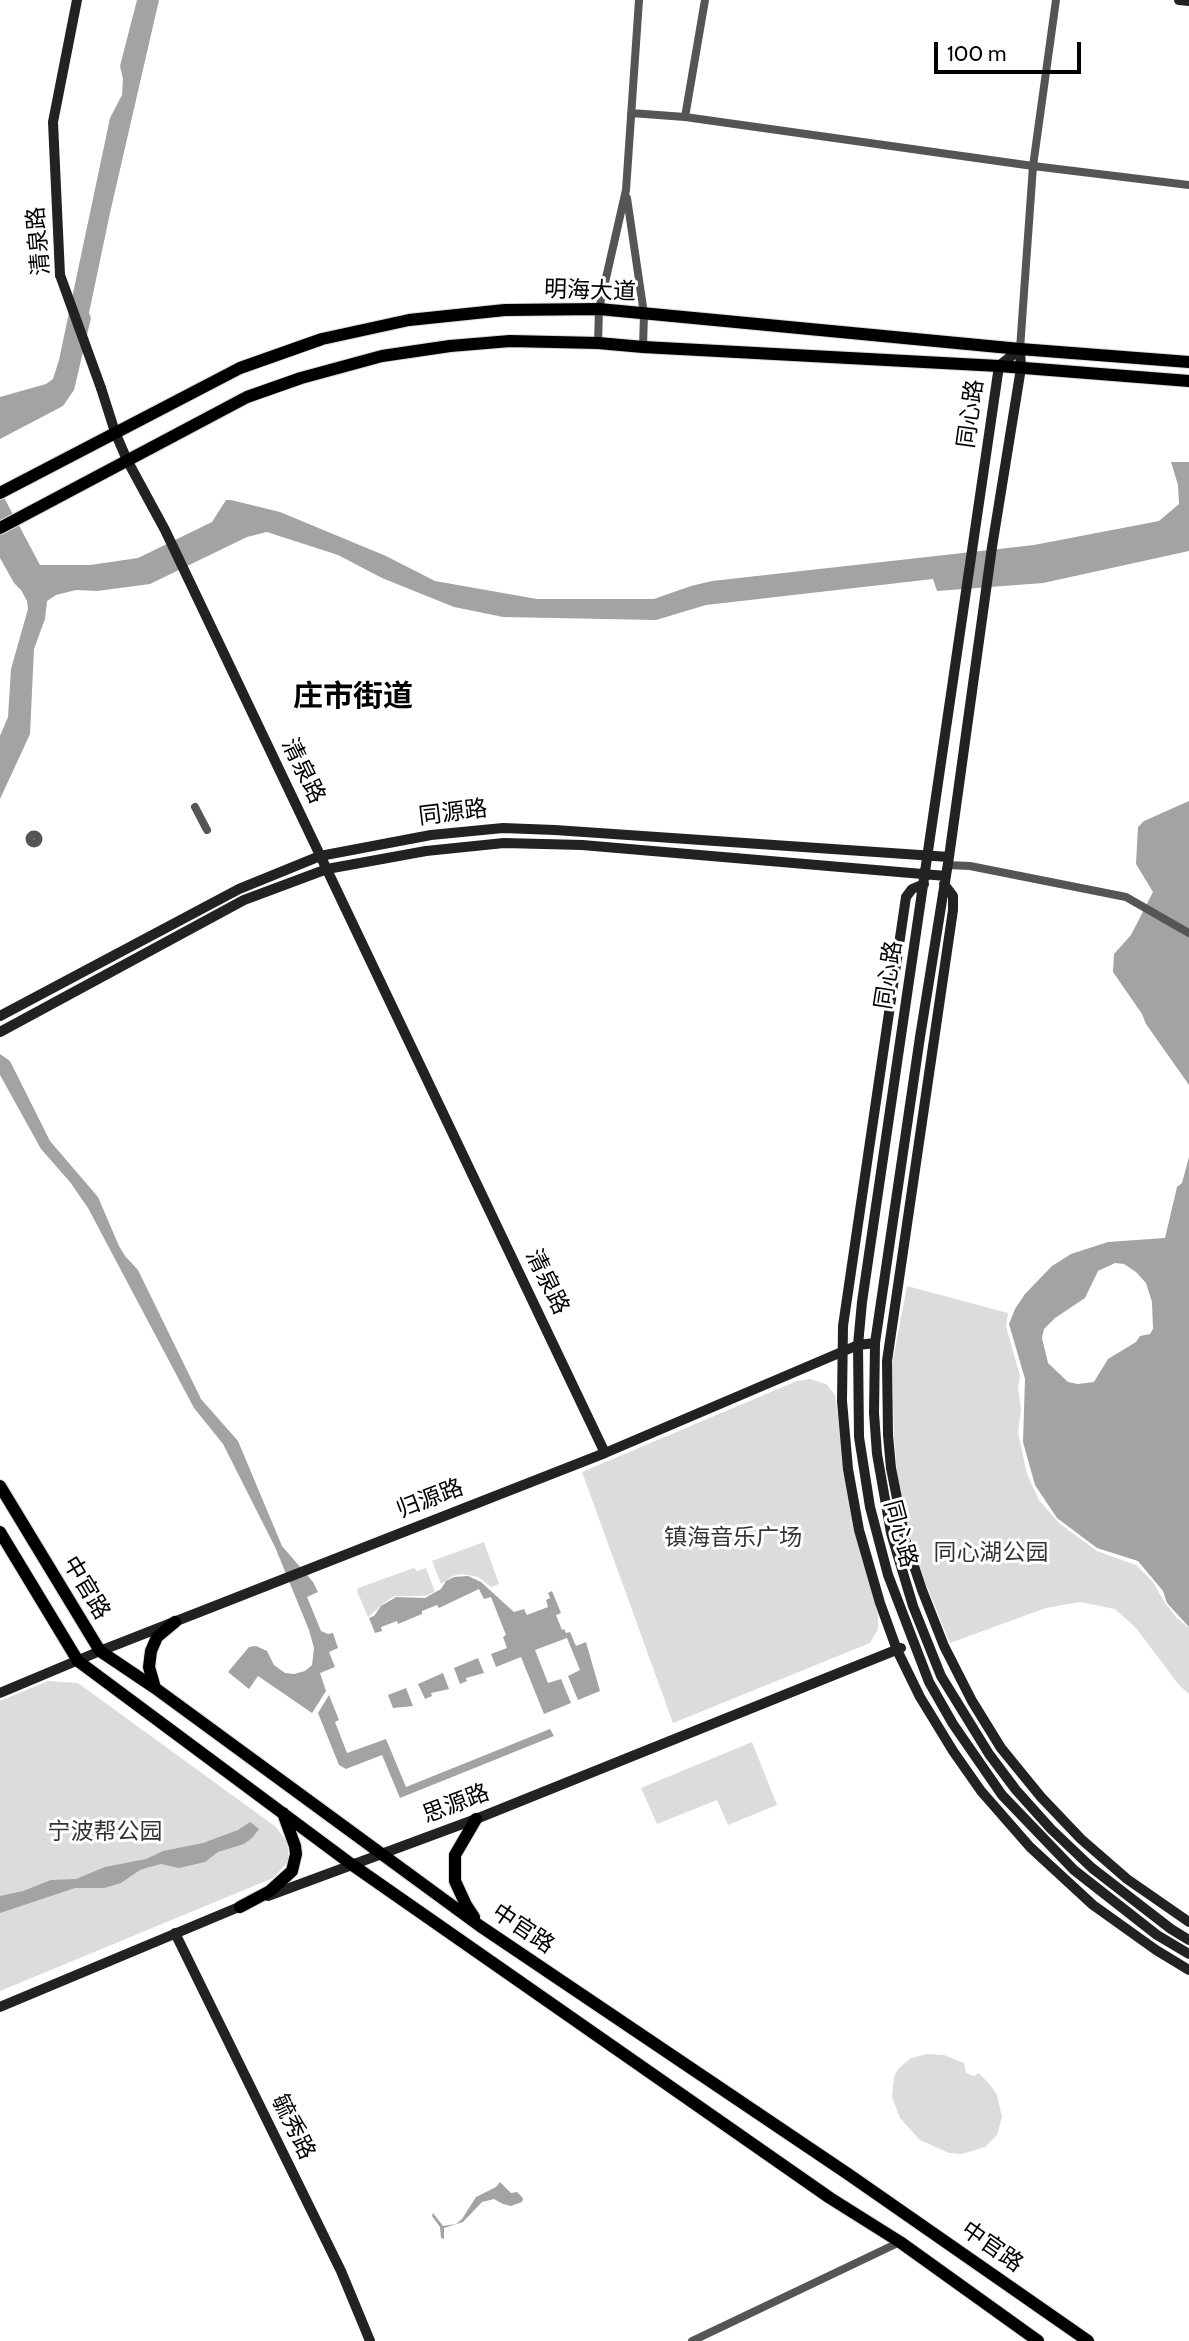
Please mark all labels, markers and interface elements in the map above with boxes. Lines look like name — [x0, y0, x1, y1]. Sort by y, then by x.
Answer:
scale bar — [937, 28, 1084, 72]
text: 100 m — [947, 41, 1006, 66]
street label: 清泉路 — [22, 205, 56, 277]
street label: 明海大道 — [544, 276, 636, 306]
street label: 同心路 — [953, 378, 989, 450]
district label: 庄市街道 — [293, 679, 413, 715]
street label: 清泉路 — [275, 734, 331, 808]
street label: 同源路 — [417, 795, 489, 831]
street label: 同心路 — [870, 939, 908, 1011]
street label: 清泉路 — [519, 1245, 575, 1319]
street label: 归源路 — [393, 1474, 467, 1524]
street label: 同心路 — [878, 1497, 922, 1571]
park label: 镇海音乐广场 — [664, 1524, 802, 1552]
park label: 同心湖公园 — [934, 1539, 1048, 1567]
street label: 中官路 — [56, 1551, 116, 1625]
street label: 思源路 — [419, 1779, 493, 1829]
park label: 宁波帮公园 — [48, 1818, 162, 1846]
street label: 中官路 — [487, 1898, 559, 1960]
street label: 毓秀路 — [265, 2090, 321, 2164]
street label: 中官路 — [956, 2216, 1028, 2278]

